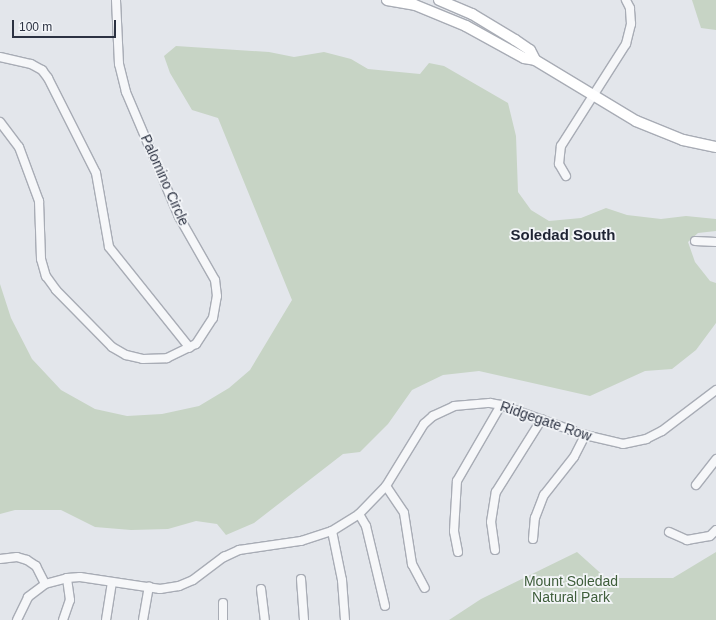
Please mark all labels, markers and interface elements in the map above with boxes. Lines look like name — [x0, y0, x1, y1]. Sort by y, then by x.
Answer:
scale bar — [14, 12, 118, 38]
text: 100 m — [19, 20, 52, 34]
street label: Palomino Circle — [137, 132, 193, 228]
district label: Soledad South — [510, 226, 616, 244]
street label: Ridgegate Row — [498, 397, 594, 445]
park label: Mount Soledad Natural Park — [524, 573, 618, 606]

